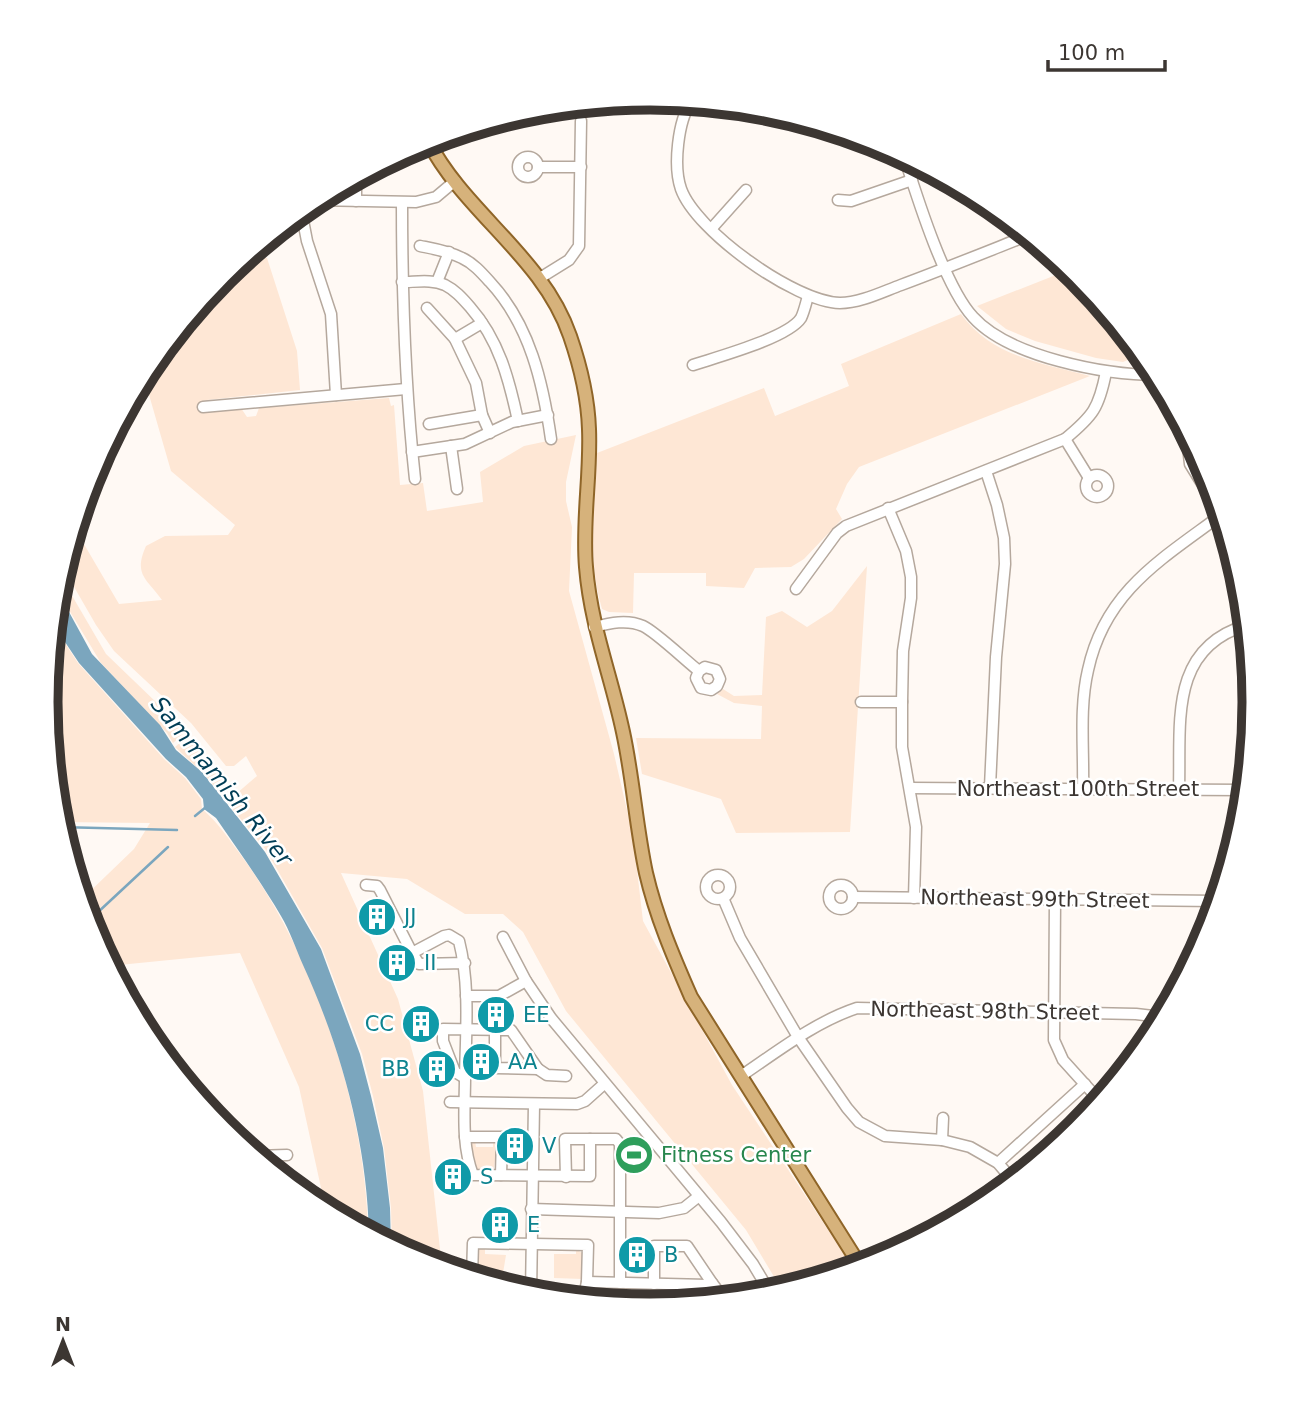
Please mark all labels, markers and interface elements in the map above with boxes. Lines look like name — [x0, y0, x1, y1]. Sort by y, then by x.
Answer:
scale bar — [1048, 28, 1165, 72]
text: 100 m — [1058, 41, 1125, 65]
water label: Sammamish River — [146, 691, 299, 872]
street label: Northeast 100th Street — [957, 777, 1199, 801]
street label: Northeast 99th Street — [920, 885, 1150, 913]
building icon: JJ — [356, 896, 398, 938]
place label: JJ — [402, 905, 416, 929]
building icon: II — [376, 942, 418, 984]
place label: II — [424, 951, 436, 975]
building icon: EE — [475, 994, 517, 1036]
street label: Northeast 98th Street — [870, 997, 1100, 1025]
building icon: CC — [400, 1003, 442, 1045]
place label: EE — [523, 1003, 550, 1027]
place label: CC — [365, 1012, 394, 1036]
building icon: AA — [460, 1041, 502, 1083]
building icon: BB — [416, 1048, 458, 1090]
place label: AA — [508, 1050, 538, 1074]
place label: BB — [381, 1057, 410, 1081]
building icon: V — [494, 1125, 536, 1167]
place label: V — [542, 1134, 557, 1158]
sports icon: Fitness Center — [613, 1134, 655, 1176]
place label: Fitness Center — [661, 1143, 811, 1167]
building icon: S — [432, 1156, 474, 1198]
place label: S — [480, 1165, 493, 1189]
building icon: E — [479, 1204, 521, 1246]
place label: E — [527, 1213, 540, 1237]
building icon: B — [616, 1234, 658, 1276]
place label: B — [664, 1243, 678, 1267]
north arrow — [28, 1306, 98, 1376]
text: N — [55, 1313, 71, 1335]

